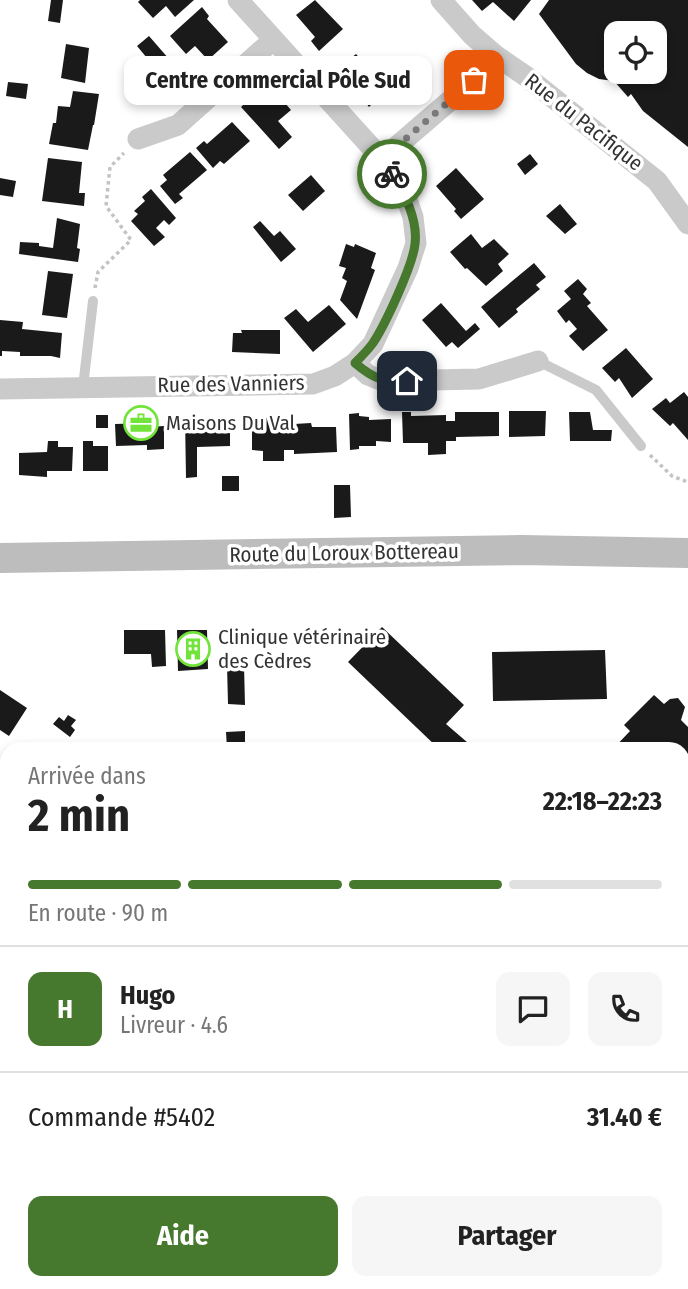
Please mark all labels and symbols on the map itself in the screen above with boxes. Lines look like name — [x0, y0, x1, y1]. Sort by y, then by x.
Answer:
pin — [444, 50, 504, 110]
callout: Centre commercial Pôle Sud — [124, 56, 432, 104]
street label: Rue du Pacifique — [520, 68, 648, 176]
courier — [357, 139, 427, 209]
pin — [377, 351, 437, 411]
street label: Rue des Vanniers — [157, 370, 305, 398]
office icon: Maisons Du Val — [122, 404, 160, 442]
place label: Maisons Du Val — [166, 410, 296, 436]
street label: Route du Loroux Bottereau — [229, 538, 459, 568]
place label: Clinique vétérinaire des Cèdres — [218, 624, 386, 674]
building icon: Clinique vétérinaire des Cèdres — [174, 630, 212, 668]

